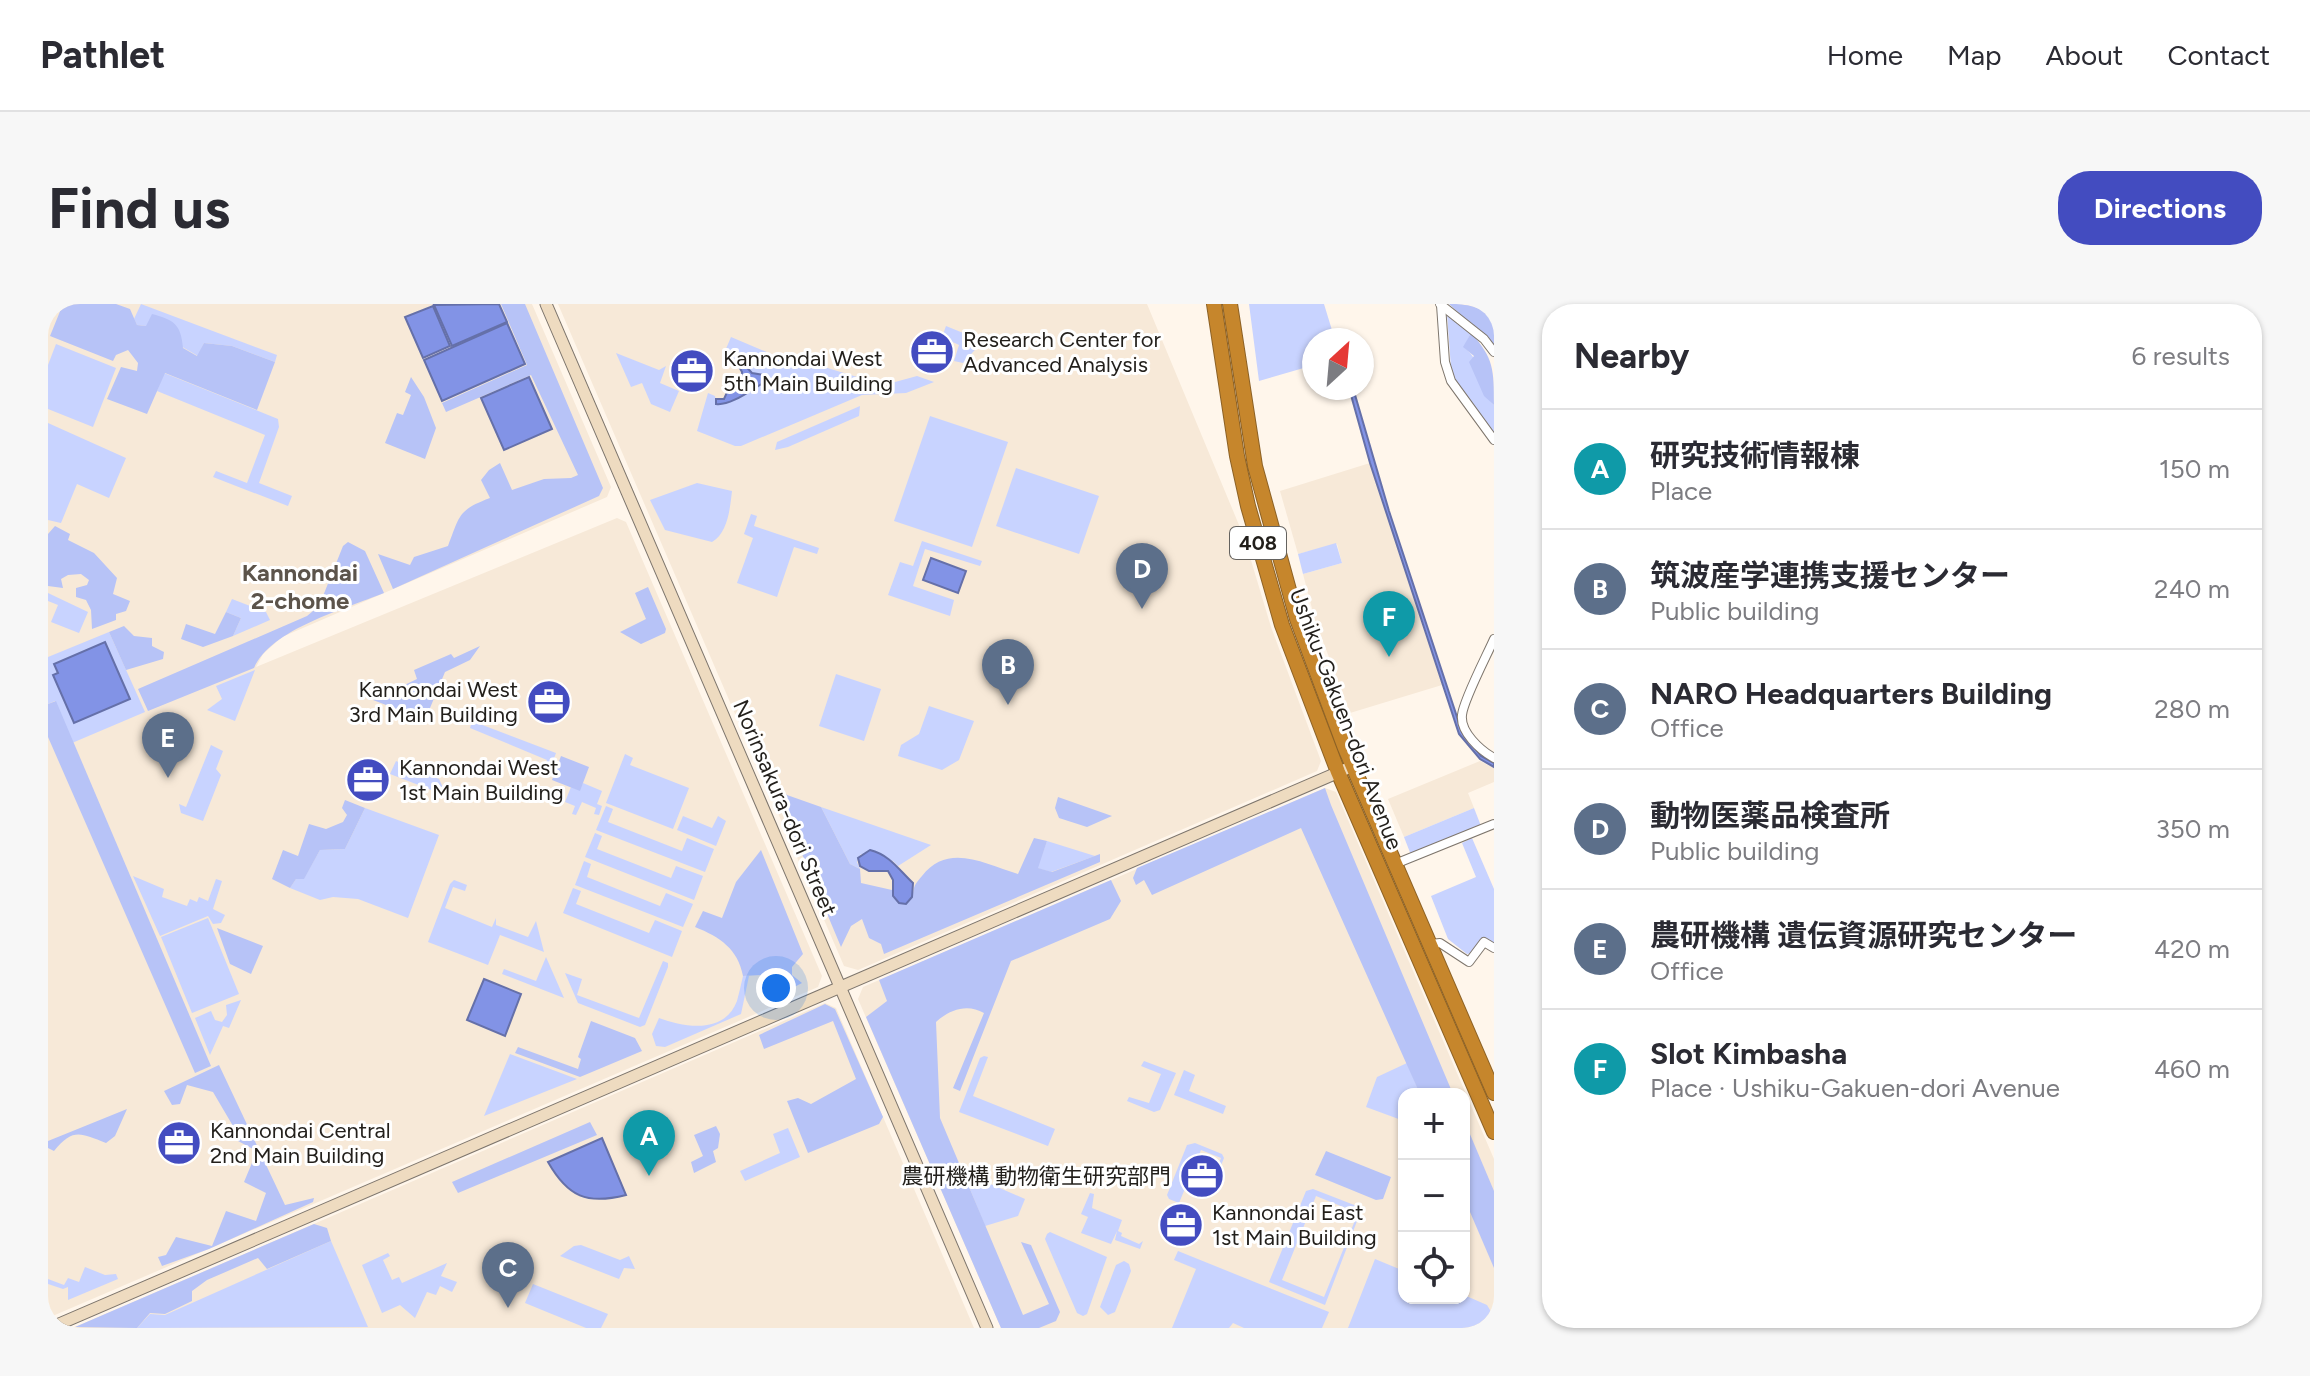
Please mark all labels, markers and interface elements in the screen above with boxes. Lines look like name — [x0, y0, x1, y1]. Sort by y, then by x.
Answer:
text: Pathlet — [40, 32, 165, 78]
text: Home — [1827, 38, 1903, 72]
text: Map — [1947, 38, 2002, 72]
text: About — [2046, 38, 2123, 72]
text: Contact — [2167, 38, 2270, 72]
button: Directions — [2058, 171, 2262, 245]
text: Find us — [48, 175, 230, 242]
place label: Research Center for Advanced Analysis — [963, 326, 1161, 378]
office icon: Research Center for Advanced Analysis — [908, 328, 956, 376]
north arrow — [1302, 328, 1374, 400]
text: Nearby — [1574, 336, 1689, 377]
text: 6 results — [2132, 340, 2230, 372]
place label: Kannondai West 5th Main Building — [723, 345, 893, 397]
office icon: Kannondai West 5th Main Building — [668, 347, 716, 395]
text: 研究技術情報棟 — [1650, 437, 1860, 474]
text: A — [1591, 453, 1609, 485]
text: 150 m — [2159, 453, 2230, 485]
text: Place — [1650, 475, 1712, 507]
road number: 408 — [1230, 527, 1286, 559]
pin: D — [1116, 543, 1168, 609]
text: 筑波産学連携支援センター — [1650, 557, 2010, 594]
district label: Kannondai 2-chome — [242, 558, 358, 615]
text: B — [1592, 573, 1608, 605]
text: 240 m — [2154, 573, 2230, 605]
street label: Ushiku-Gakuen-dori Avenue — [1284, 585, 1408, 853]
pin: F — [1363, 591, 1415, 657]
text: Public building — [1650, 595, 1819, 627]
pin: B — [982, 639, 1034, 705]
text: NARO Headquarters Building — [1650, 675, 2052, 712]
place label: Kannondai West 3rd Main Building — [349, 676, 518, 728]
office icon: Kannondai West 3rd Main Building — [525, 678, 573, 726]
text: C — [1591, 693, 1609, 725]
text: 280 m — [2154, 693, 2230, 725]
street label: Norinsakura-dori Street — [727, 696, 843, 920]
pin: E — [142, 712, 194, 778]
text: Office — [1650, 712, 1724, 744]
place label: Kannondai West 1st Main Building — [399, 754, 564, 806]
office icon: Kannondai West 1st Main Building — [344, 756, 392, 804]
text: 動物医薬品検査所 — [1650, 797, 1890, 834]
text: D — [1591, 813, 1609, 845]
text: 350 m — [2156, 813, 2230, 845]
text: Public building — [1650, 835, 1819, 867]
text: 農研機構 遺伝資源研究センター — [1650, 917, 2077, 954]
text: E — [1592, 933, 1608, 965]
text: 420 m — [2154, 933, 2230, 965]
text: Office — [1650, 955, 1724, 987]
your location — [756, 968, 796, 1008]
text: Slot Kimbasha — [1650, 1035, 1847, 1072]
text: F — [1593, 1053, 1607, 1085]
text: 460 m — [2154, 1053, 2230, 1085]
text: Place · Ushiku-Gakuen-dori Avenue — [1650, 1072, 2060, 1104]
map controls — [1398, 1088, 1470, 1304]
button: + — [1398, 1088, 1470, 1160]
pin: A — [623, 1110, 675, 1176]
place label: Kannondai Central 2nd Main Building — [210, 1117, 391, 1169]
office icon: Kannondai Central 2nd Main Building — [155, 1119, 203, 1167]
office icon: 農研機構 動物衛生研究部門 — [1178, 1152, 1226, 1200]
button: − — [1398, 1160, 1470, 1232]
place label: 農研機構 動物衛生研究部門 — [902, 1163, 1171, 1190]
place label: Kannondai East 1st Main Building — [1212, 1199, 1377, 1251]
office icon: Kannondai East 1st Main Building — [1157, 1201, 1205, 1249]
button: locate — [1398, 1232, 1470, 1304]
pin: C — [482, 1242, 534, 1308]

